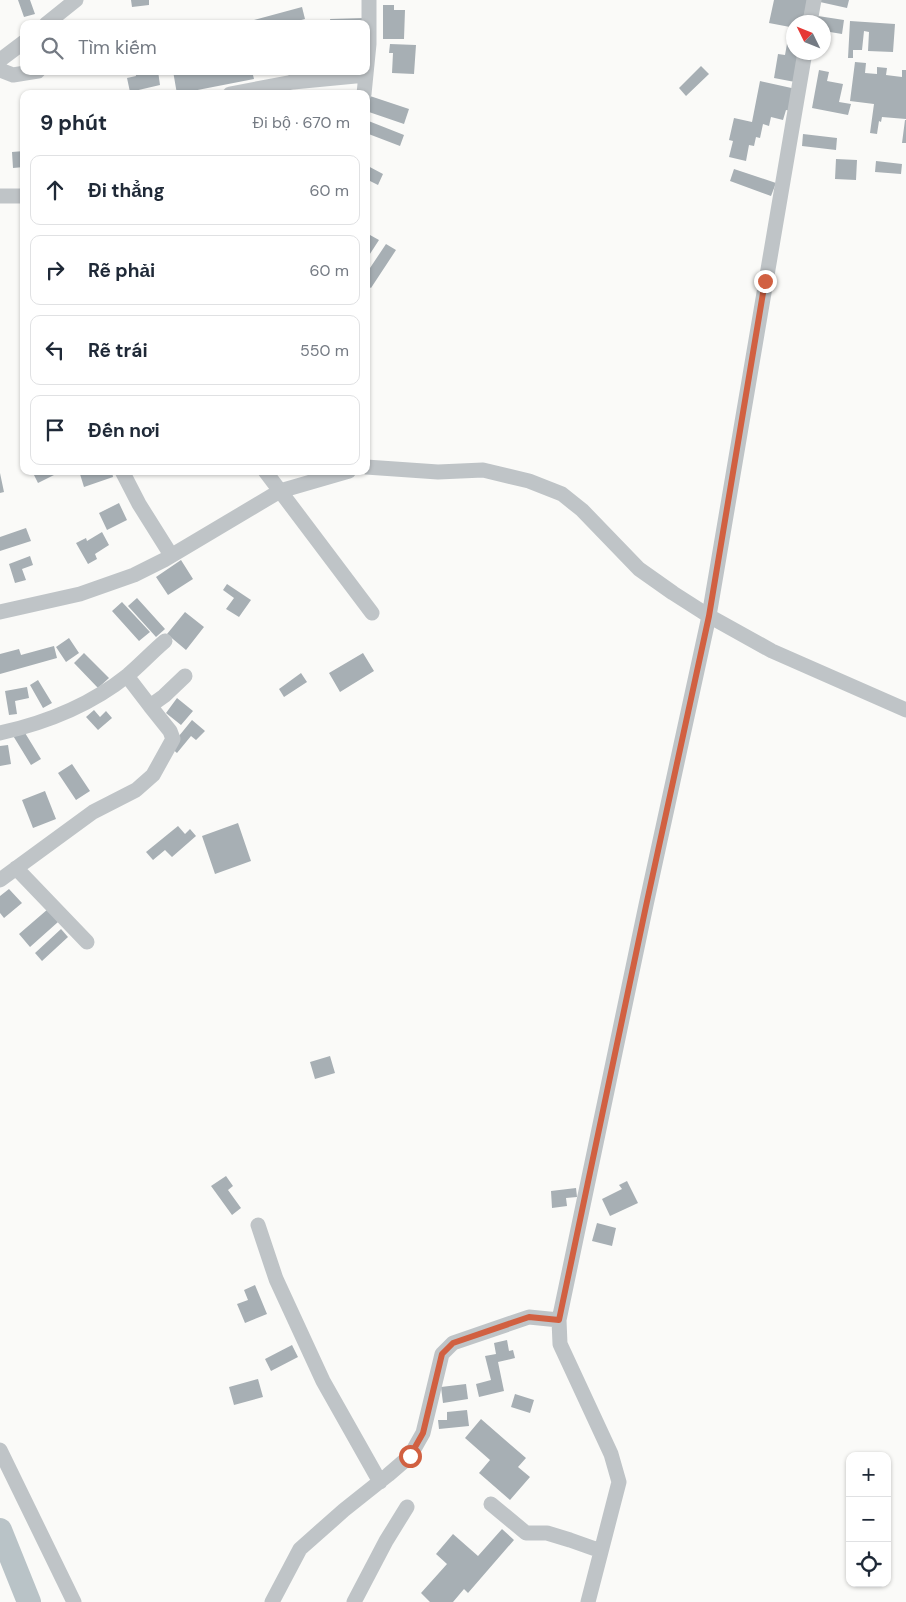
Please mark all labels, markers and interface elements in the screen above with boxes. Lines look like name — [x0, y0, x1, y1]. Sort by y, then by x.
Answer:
north arrow — [786, 15, 831, 60]
search box — [20, 20, 370, 75]
icon: search — [38, 34, 66, 62]
text: Tìm kiếm — [78, 35, 157, 60]
text: 9 phút — [40, 109, 107, 137]
text: Đi bộ · 670 m — [253, 112, 350, 133]
icon: ahead — [41, 176, 69, 204]
text: Đi thẳng — [88, 178, 165, 203]
text: 60 m — [309, 180, 349, 201]
icon: right — [41, 256, 69, 284]
text: Rẽ phải — [88, 258, 155, 283]
text: 60 m — [309, 260, 349, 281]
route end — [754, 270, 777, 293]
icon: left — [41, 336, 69, 364]
text: Rẽ trái — [88, 338, 148, 363]
text: 550 m — [300, 340, 349, 361]
icon: arrive — [41, 416, 69, 444]
text: Đến nơi — [88, 418, 160, 443]
route start — [399, 1445, 422, 1468]
map controls — [846, 1452, 891, 1587]
button: + — [846, 1452, 891, 1497]
button: − — [846, 1497, 891, 1542]
button: locate — [846, 1542, 891, 1587]

